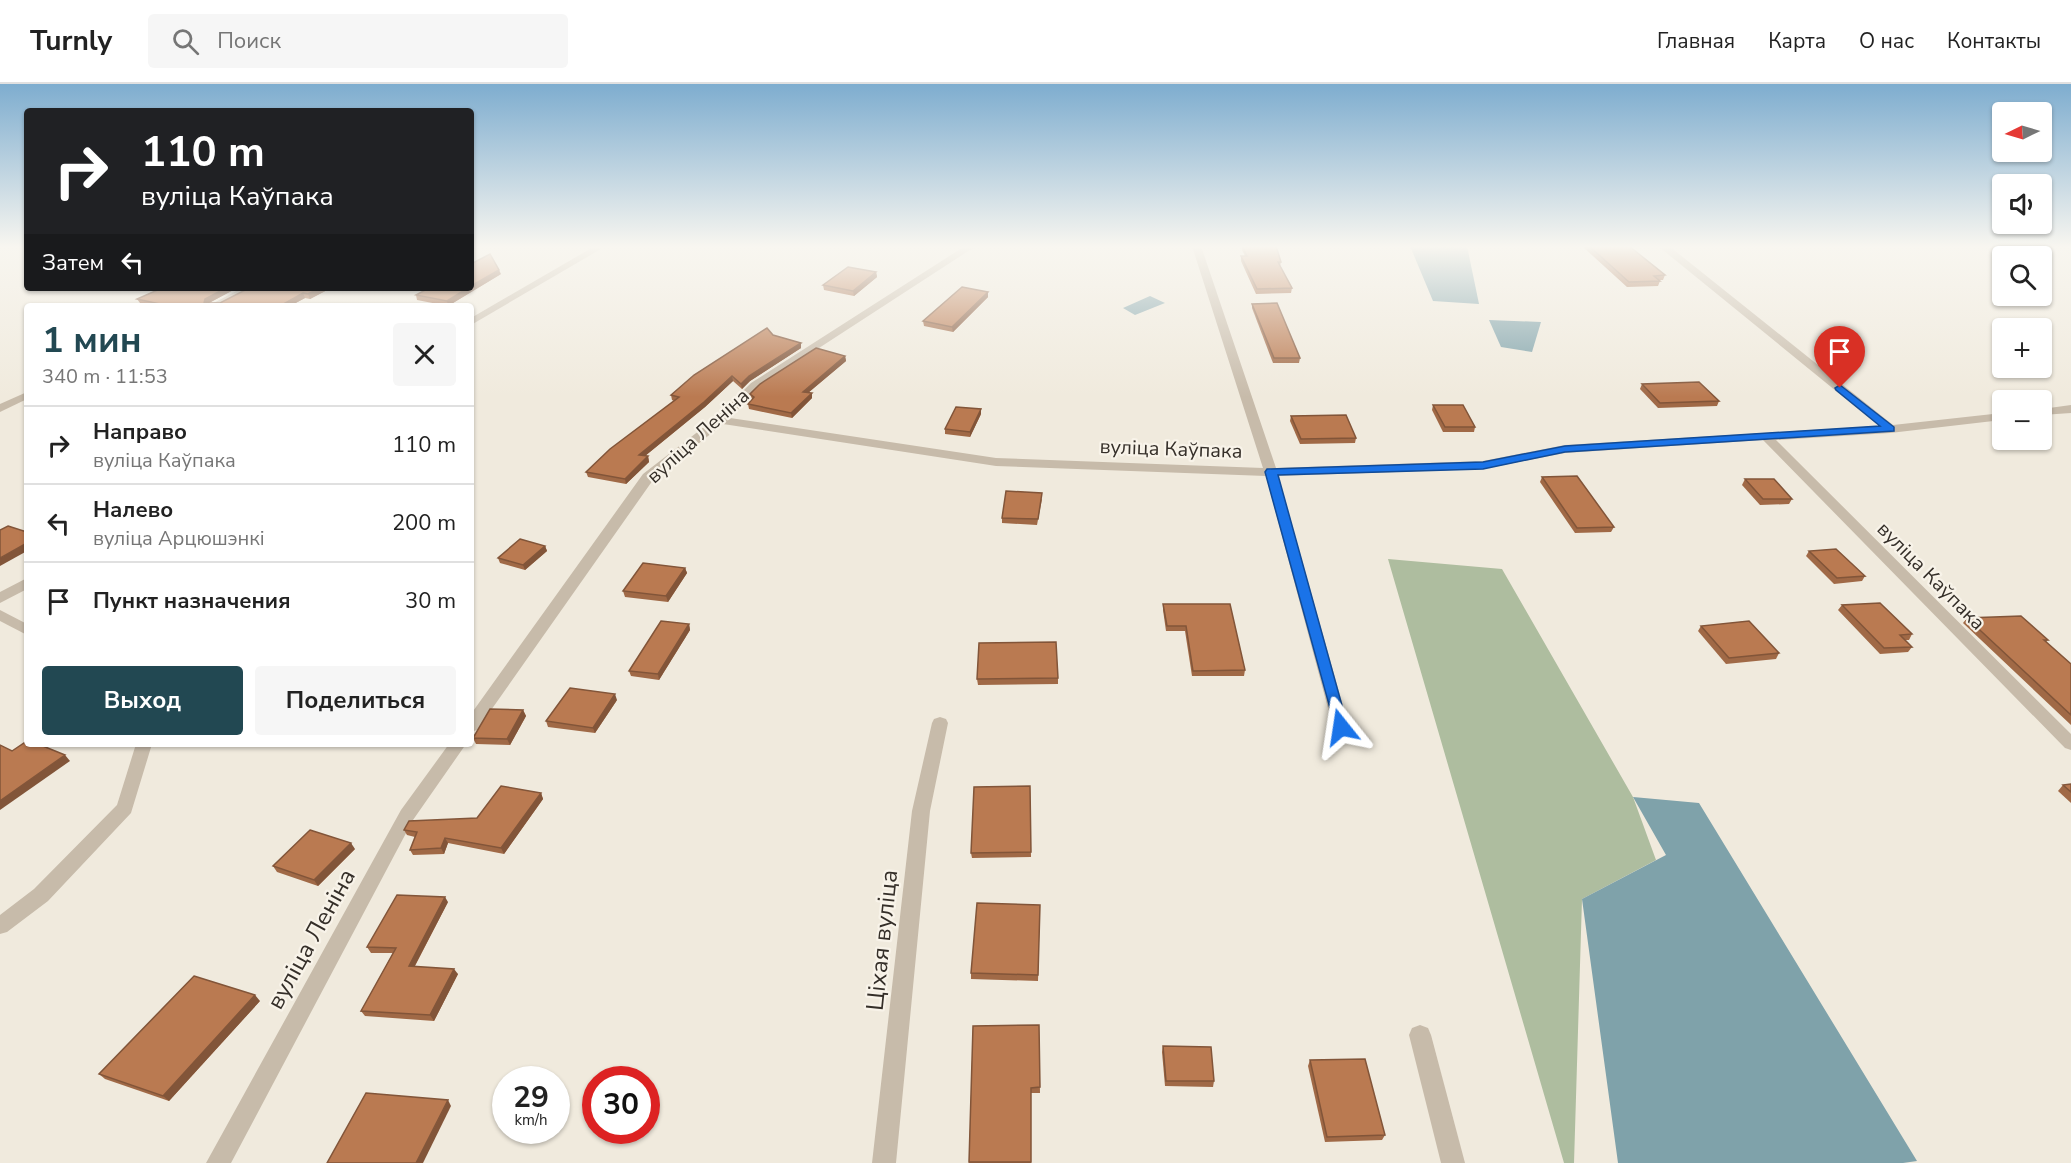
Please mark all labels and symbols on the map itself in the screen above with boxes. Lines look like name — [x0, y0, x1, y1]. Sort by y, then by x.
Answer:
north arrow — [1992, 102, 2052, 162]
pin — [1814, 326, 1865, 388]
street label: вуліца Леніна — [641, 383, 755, 489]
street label: вуліца Каўпака — [1099, 433, 1243, 465]
street label: вуліца Каўпака — [1871, 516, 1991, 636]
position arrow — [1309, 695, 1373, 759]
street label: вуліца Леніна — [259, 863, 363, 1015]
street label: Ціхая вуліца — [859, 868, 905, 1012]
speed limit sign: 30 — [582, 1066, 660, 1144]

